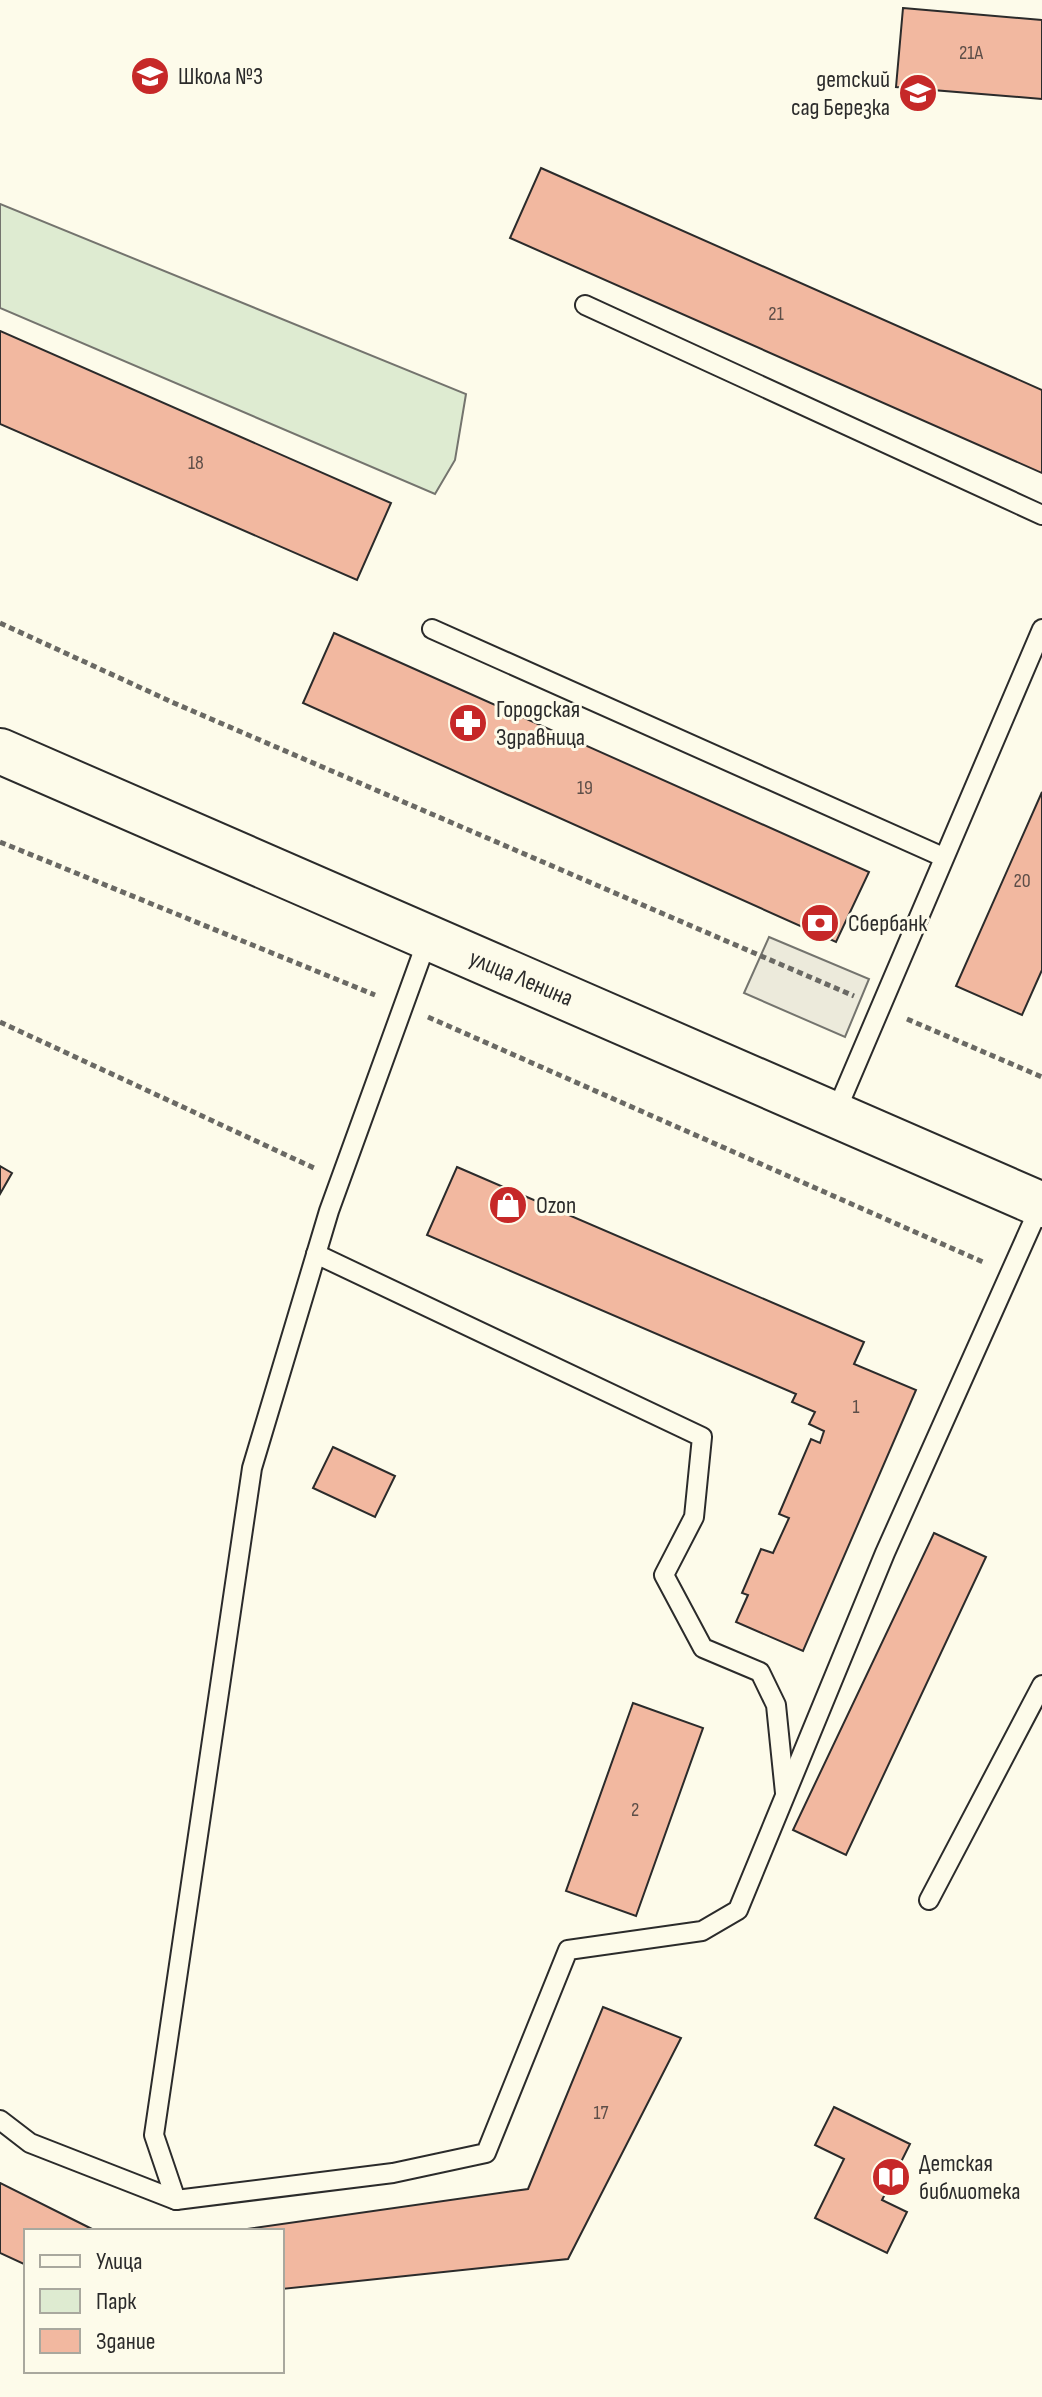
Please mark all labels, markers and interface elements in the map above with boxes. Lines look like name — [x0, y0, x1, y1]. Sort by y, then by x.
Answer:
house number: 21А — [959, 41, 984, 65]
school or university icon: Школа №3 — [129, 55, 171, 97]
place label: Школа №3 — [178, 62, 263, 91]
place label: детский сад Березка — [791, 65, 890, 122]
school or university icon: детский сад Березка — [897, 72, 939, 114]
house number: 21 — [768, 302, 784, 326]
house number: 18 — [188, 451, 204, 475]
place label: Городская Здравница — [496, 695, 585, 752]
pharmacy icon: Городская Здравница — [447, 702, 489, 744]
house number: 19 — [577, 776, 593, 800]
house number: 20 — [1013, 869, 1031, 893]
bank icon: Сбербанк — [799, 902, 841, 944]
place label: Сбербанк — [848, 909, 928, 938]
street label: улица Ленина — [465, 943, 577, 1013]
shop icon: Ozon — [487, 1184, 529, 1226]
place label: Ozon — [536, 1191, 576, 1220]
house number: 1 — [853, 1395, 860, 1419]
house number: 2 — [631, 1798, 639, 1822]
house number: 17 — [594, 2101, 608, 2125]
place label: Детская библиотека — [919, 2149, 1020, 2206]
library icon: Детская библиотека — [870, 2156, 912, 2198]
legend — [24, 2229, 284, 2373]
text: Улица — [96, 2247, 142, 2276]
text: Парк — [96, 2287, 137, 2316]
text: Здание — [96, 2327, 155, 2356]

